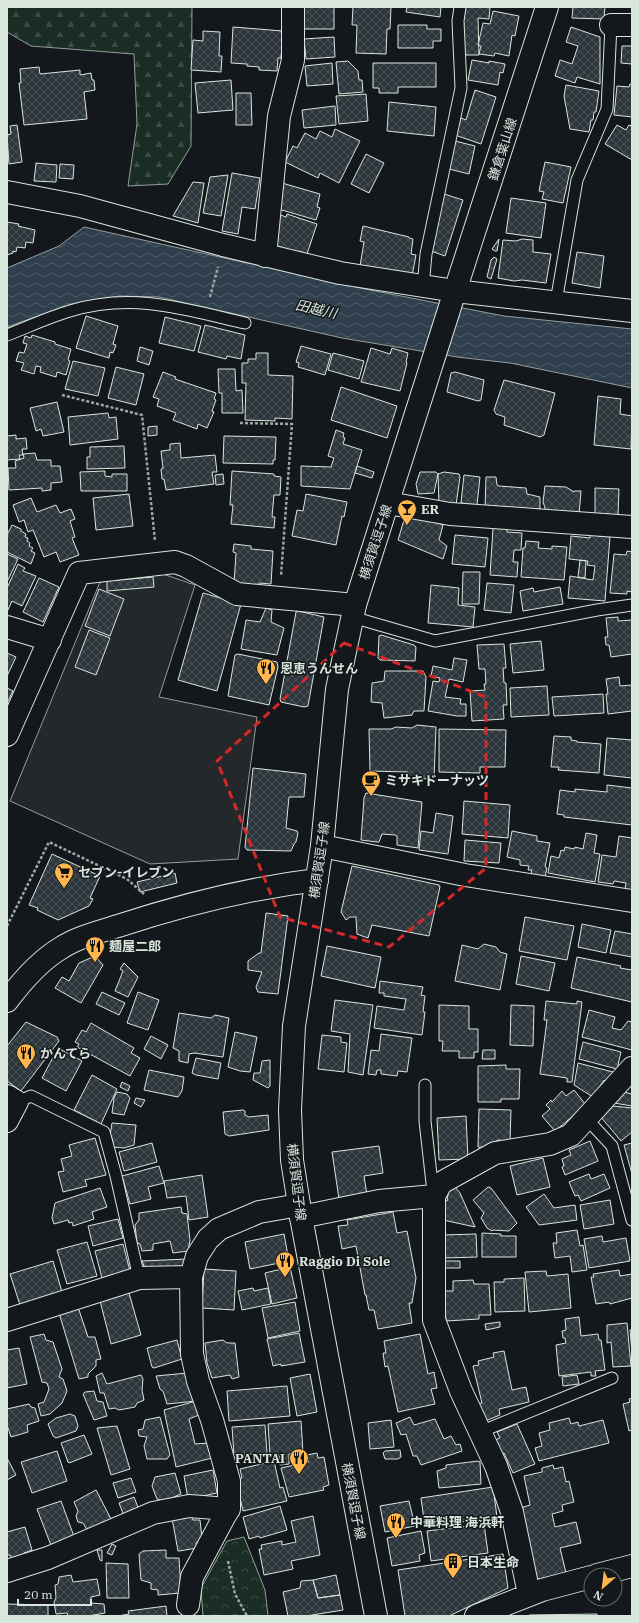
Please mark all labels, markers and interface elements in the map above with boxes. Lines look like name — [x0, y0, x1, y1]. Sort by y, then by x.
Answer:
street label: 鎌倉葉山線 — [484, 116, 521, 183]
water label: 田越川 — [294, 296, 340, 323]
bar icon: ER — [396, 498, 418, 526]
place label: ER — [421, 501, 440, 518]
street label: 横須賀逗子線 — [355, 502, 396, 582]
restaurant icon: 恩恵うんせん — [255, 657, 277, 685]
place label: 恩恵うんせん — [280, 660, 358, 677]
cafe icon: ミサキドーナッツ — [360, 769, 382, 797]
place label: ミサキドーナッツ — [385, 772, 489, 789]
street label: 横須賀逗子線 — [306, 820, 333, 900]
supermarket icon: セブン-イレブン — [53, 861, 75, 889]
place label: セブン-イレブン — [78, 864, 174, 881]
restaurant icon: 麺屋二郎 — [84, 935, 106, 963]
place label: 麺屋二郎 — [109, 938, 161, 955]
restaurant icon: かんてら — [15, 1042, 37, 1070]
place label: かんてら — [40, 1045, 91, 1062]
street label: 横須賀逗子線 — [283, 1142, 310, 1222]
restaurant icon: Raggio Di Sole — [274, 1250, 296, 1278]
place label: Raggio Di Sole — [299, 1253, 390, 1270]
restaurant icon: PANTAI — [288, 1447, 310, 1475]
place label: PANTAI — [235, 1450, 285, 1467]
street label: 横須賀逗子線 — [338, 1461, 369, 1541]
restaurant icon: 中華料理 海浜軒 — [385, 1511, 407, 1539]
place label: 中華料理 海浜軒 — [410, 1514, 504, 1531]
building icon: 日本生命 — [442, 1551, 464, 1579]
place label: 日本生命 — [467, 1554, 519, 1571]
north arrow — [583, 1567, 623, 1607]
scale bar — [18, 1581, 91, 1607]
text: 20 m — [24, 1587, 53, 1602]
text: N — [591, 1587, 605, 1604]

